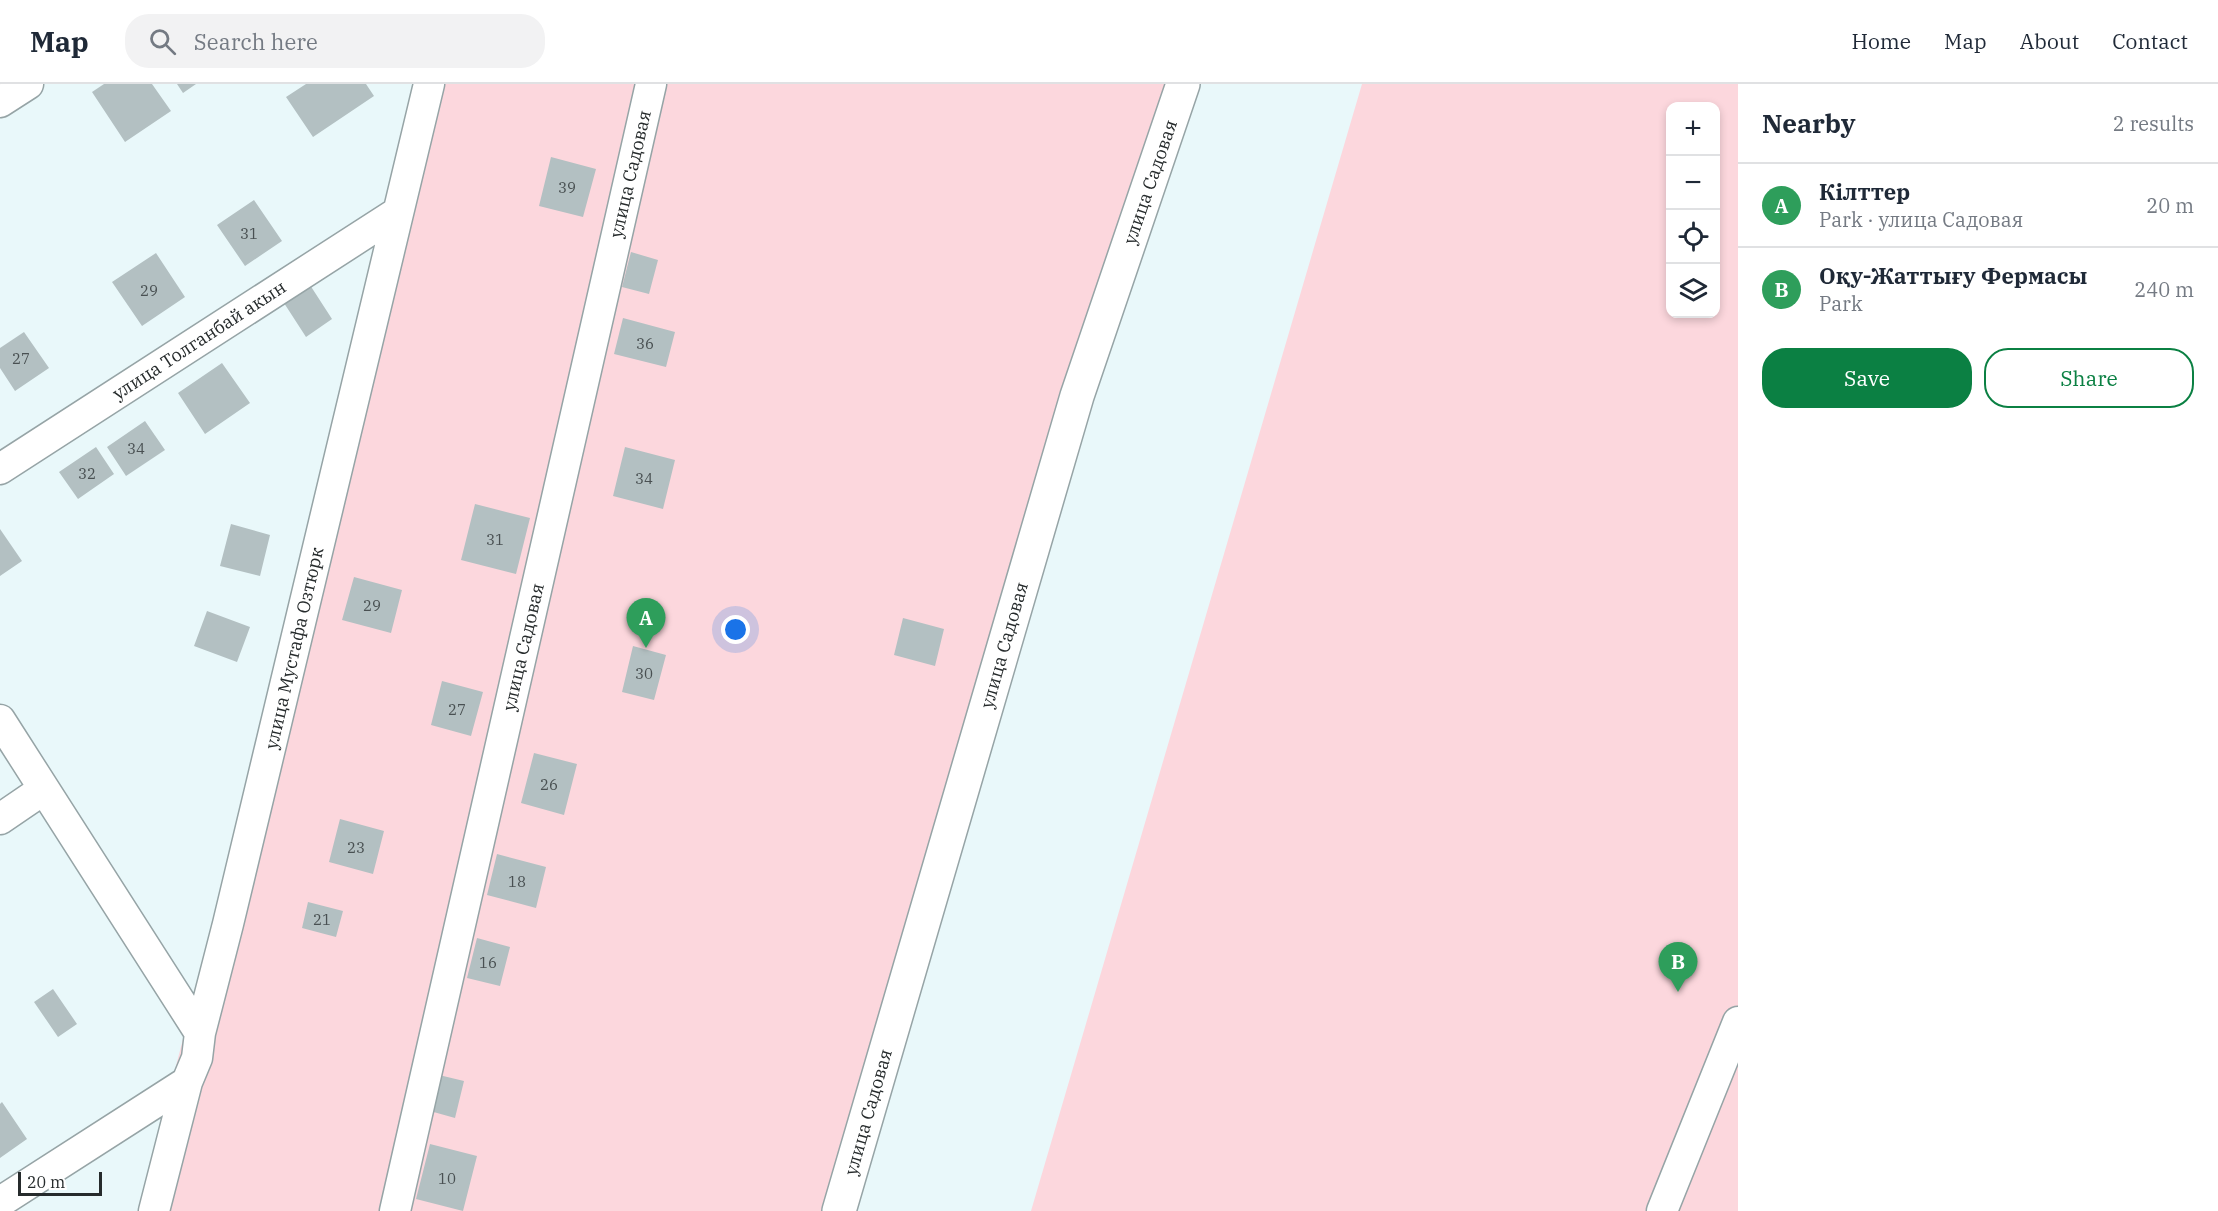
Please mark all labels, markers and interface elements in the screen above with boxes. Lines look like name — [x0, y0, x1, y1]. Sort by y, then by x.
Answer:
search box — [125, 14, 545, 68]
text: Map — [30, 23, 89, 60]
icon: search — [146, 25, 179, 58]
text: Search here — [194, 27, 318, 56]
text: Home — [1851, 27, 1911, 55]
text: Map — [1944, 27, 1987, 55]
text: About — [2020, 27, 2079, 55]
text: Contact — [2112, 27, 2188, 55]
map controls — [1666, 102, 1720, 318]
button: + — [1666, 102, 1720, 156]
text: Nearby — [1762, 106, 1856, 140]
street label: улица Садовая — [604, 108, 656, 240]
text: 2 results — [2113, 110, 2194, 137]
street label: улица Садовая — [1118, 117, 1182, 247]
button: − — [1666, 156, 1720, 210]
text: Кілттер — [1819, 177, 1910, 206]
house number: 39 — [558, 178, 576, 197]
text: A — [1775, 192, 1788, 219]
text: 20 m — [2146, 192, 2194, 219]
text: Park · улица Садовая — [1819, 206, 2023, 233]
button: locate — [1666, 210, 1720, 264]
house number: 31 — [240, 224, 258, 243]
text: Оқу-Жаттығу Фермасы — [1819, 261, 2087, 290]
button: layers — [1666, 264, 1720, 318]
street label: улица Толганбай акын — [108, 275, 290, 405]
text: B — [1774, 276, 1789, 303]
text: 240 m — [2134, 276, 2194, 303]
house number: 29 — [140, 281, 158, 300]
text: Park — [1819, 290, 1863, 317]
house number: 36 — [636, 334, 654, 353]
button: Save — [1762, 348, 1972, 408]
button: Share — [1984, 348, 2194, 408]
house number: 27 — [12, 349, 30, 368]
house number: 34 — [127, 439, 145, 458]
house number: 32 — [78, 464, 96, 483]
house number: 34 — [635, 469, 653, 488]
house number: 31 — [486, 530, 504, 549]
street label: улица Мустафа Озтюрк — [260, 544, 329, 751]
street label: улица Садовая — [975, 579, 1033, 711]
street label: улица Садовая — [497, 581, 549, 713]
house number: 29 — [363, 596, 381, 615]
pin: A — [626, 598, 666, 648]
your location — [721, 615, 750, 644]
house number: 30 — [635, 664, 653, 683]
house number: 27 — [448, 700, 466, 719]
house number: 26 — [540, 775, 558, 794]
house number: 23 — [347, 838, 365, 857]
house number: 18 — [508, 872, 526, 891]
house number: 21 — [313, 910, 331, 929]
pin: B — [1658, 942, 1698, 992]
house number: 16 — [479, 953, 497, 972]
street label: улица Садовая — [839, 1046, 897, 1178]
scale bar — [18, 1169, 102, 1196]
house number: 10 — [438, 1169, 456, 1188]
text: 20 m — [27, 1172, 65, 1192]

